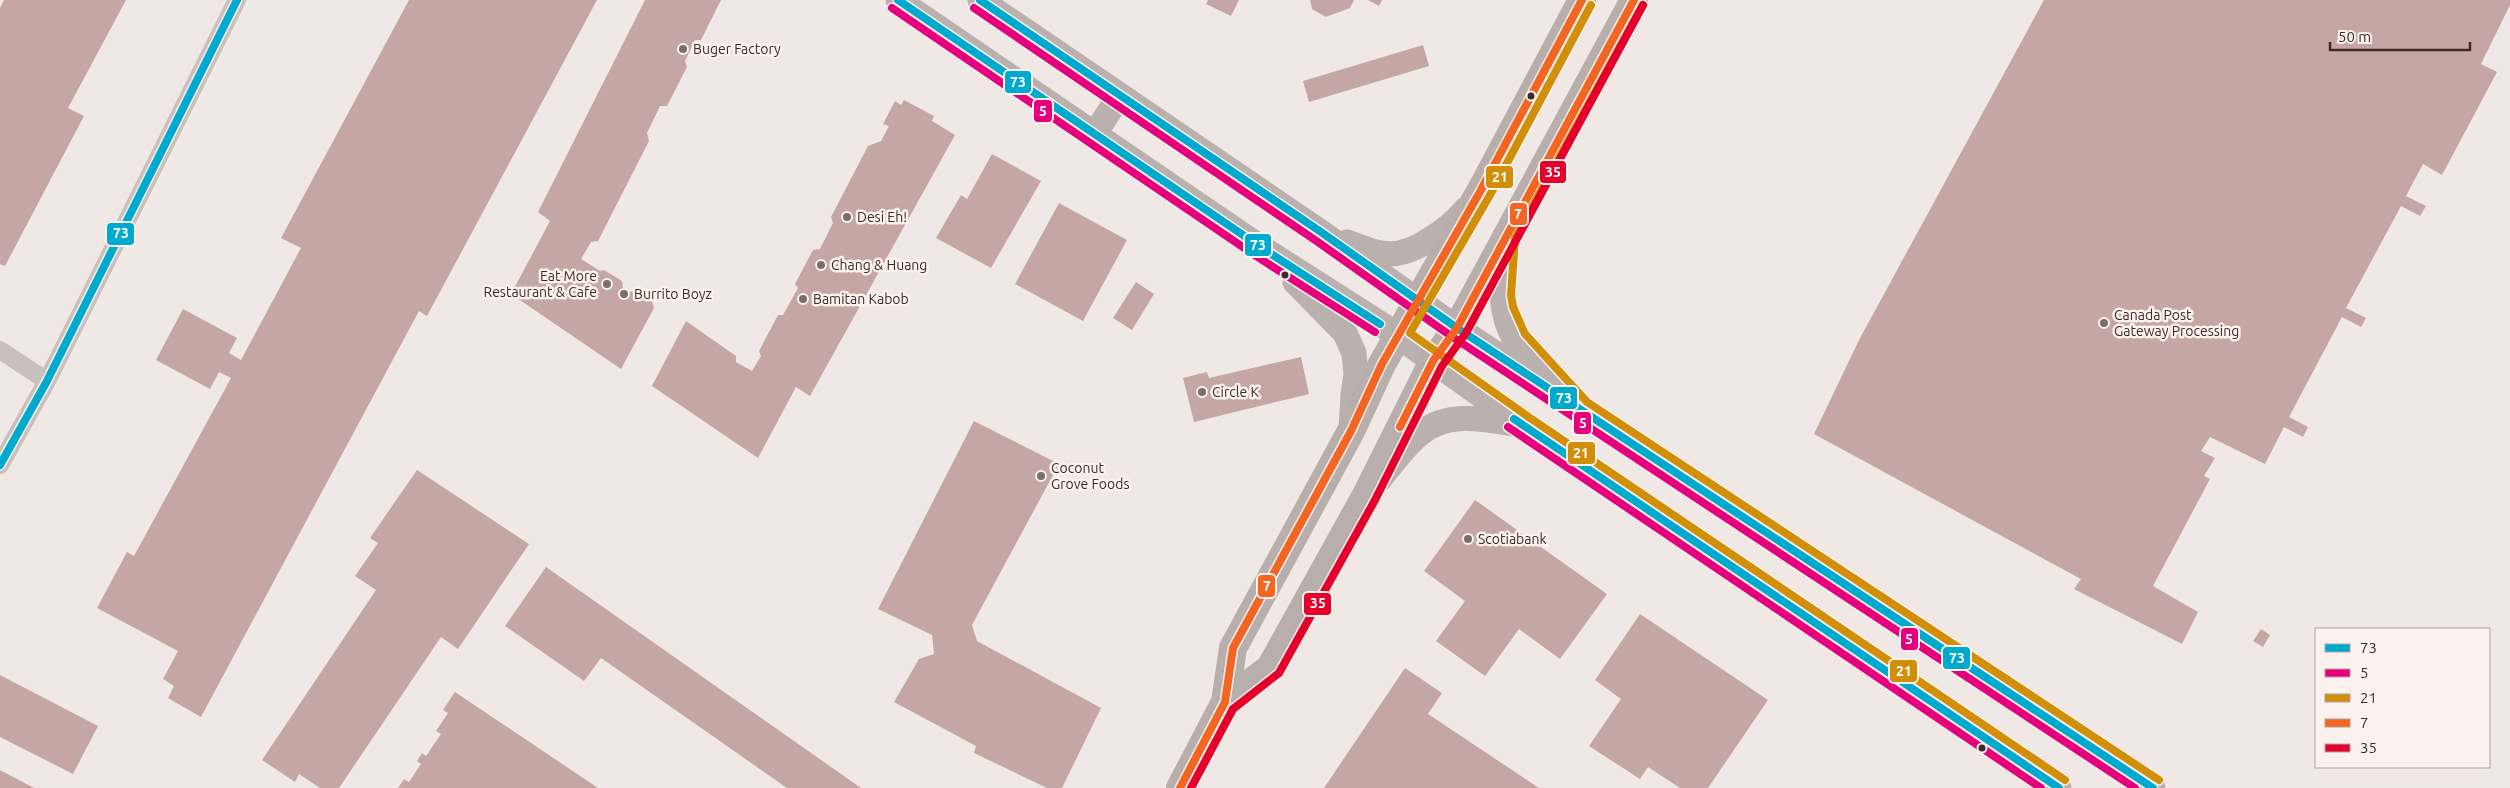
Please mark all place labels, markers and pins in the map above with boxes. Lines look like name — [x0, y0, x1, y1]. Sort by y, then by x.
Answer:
place label: Buger Factory — [693, 41, 781, 57]
marker: Buger Factory — [677, 43, 689, 55]
unlabelled marker — [1526, 91, 1536, 101]
place label: Desi Eh! — [857, 209, 907, 225]
marker: Desi Eh! — [841, 211, 853, 223]
place label: Chang & Huang — [831, 257, 927, 273]
marker: Chang & Huang — [815, 259, 827, 271]
place label: Eat More Restaurant & Cafe — [483, 268, 597, 300]
unlabelled marker — [1280, 270, 1290, 280]
marker: Eat More Restaurant & Cafe — [601, 278, 613, 290]
place label: Burrito Boyz — [634, 286, 712, 302]
marker: Burrito Boyz — [618, 288, 630, 300]
place label: Bamitan Kabob — [813, 291, 909, 307]
marker: Bamitan Kabob — [797, 293, 809, 305]
place label: Canada Post Gateway Processing — [2114, 307, 2239, 339]
marker: Canada Post Gateway Processing — [2098, 317, 2110, 329]
place label: Circle K — [1212, 384, 1259, 400]
marker: Circle K — [1196, 386, 1208, 398]
place label: Coconut Grove Foods — [1051, 460, 1129, 492]
marker: Coconut Grove Foods — [1035, 470, 1047, 482]
place label: Scotiabank — [1478, 531, 1547, 547]
marker: Scotiabank — [1462, 533, 1474, 545]
unlabelled marker — [1977, 743, 1987, 753]

